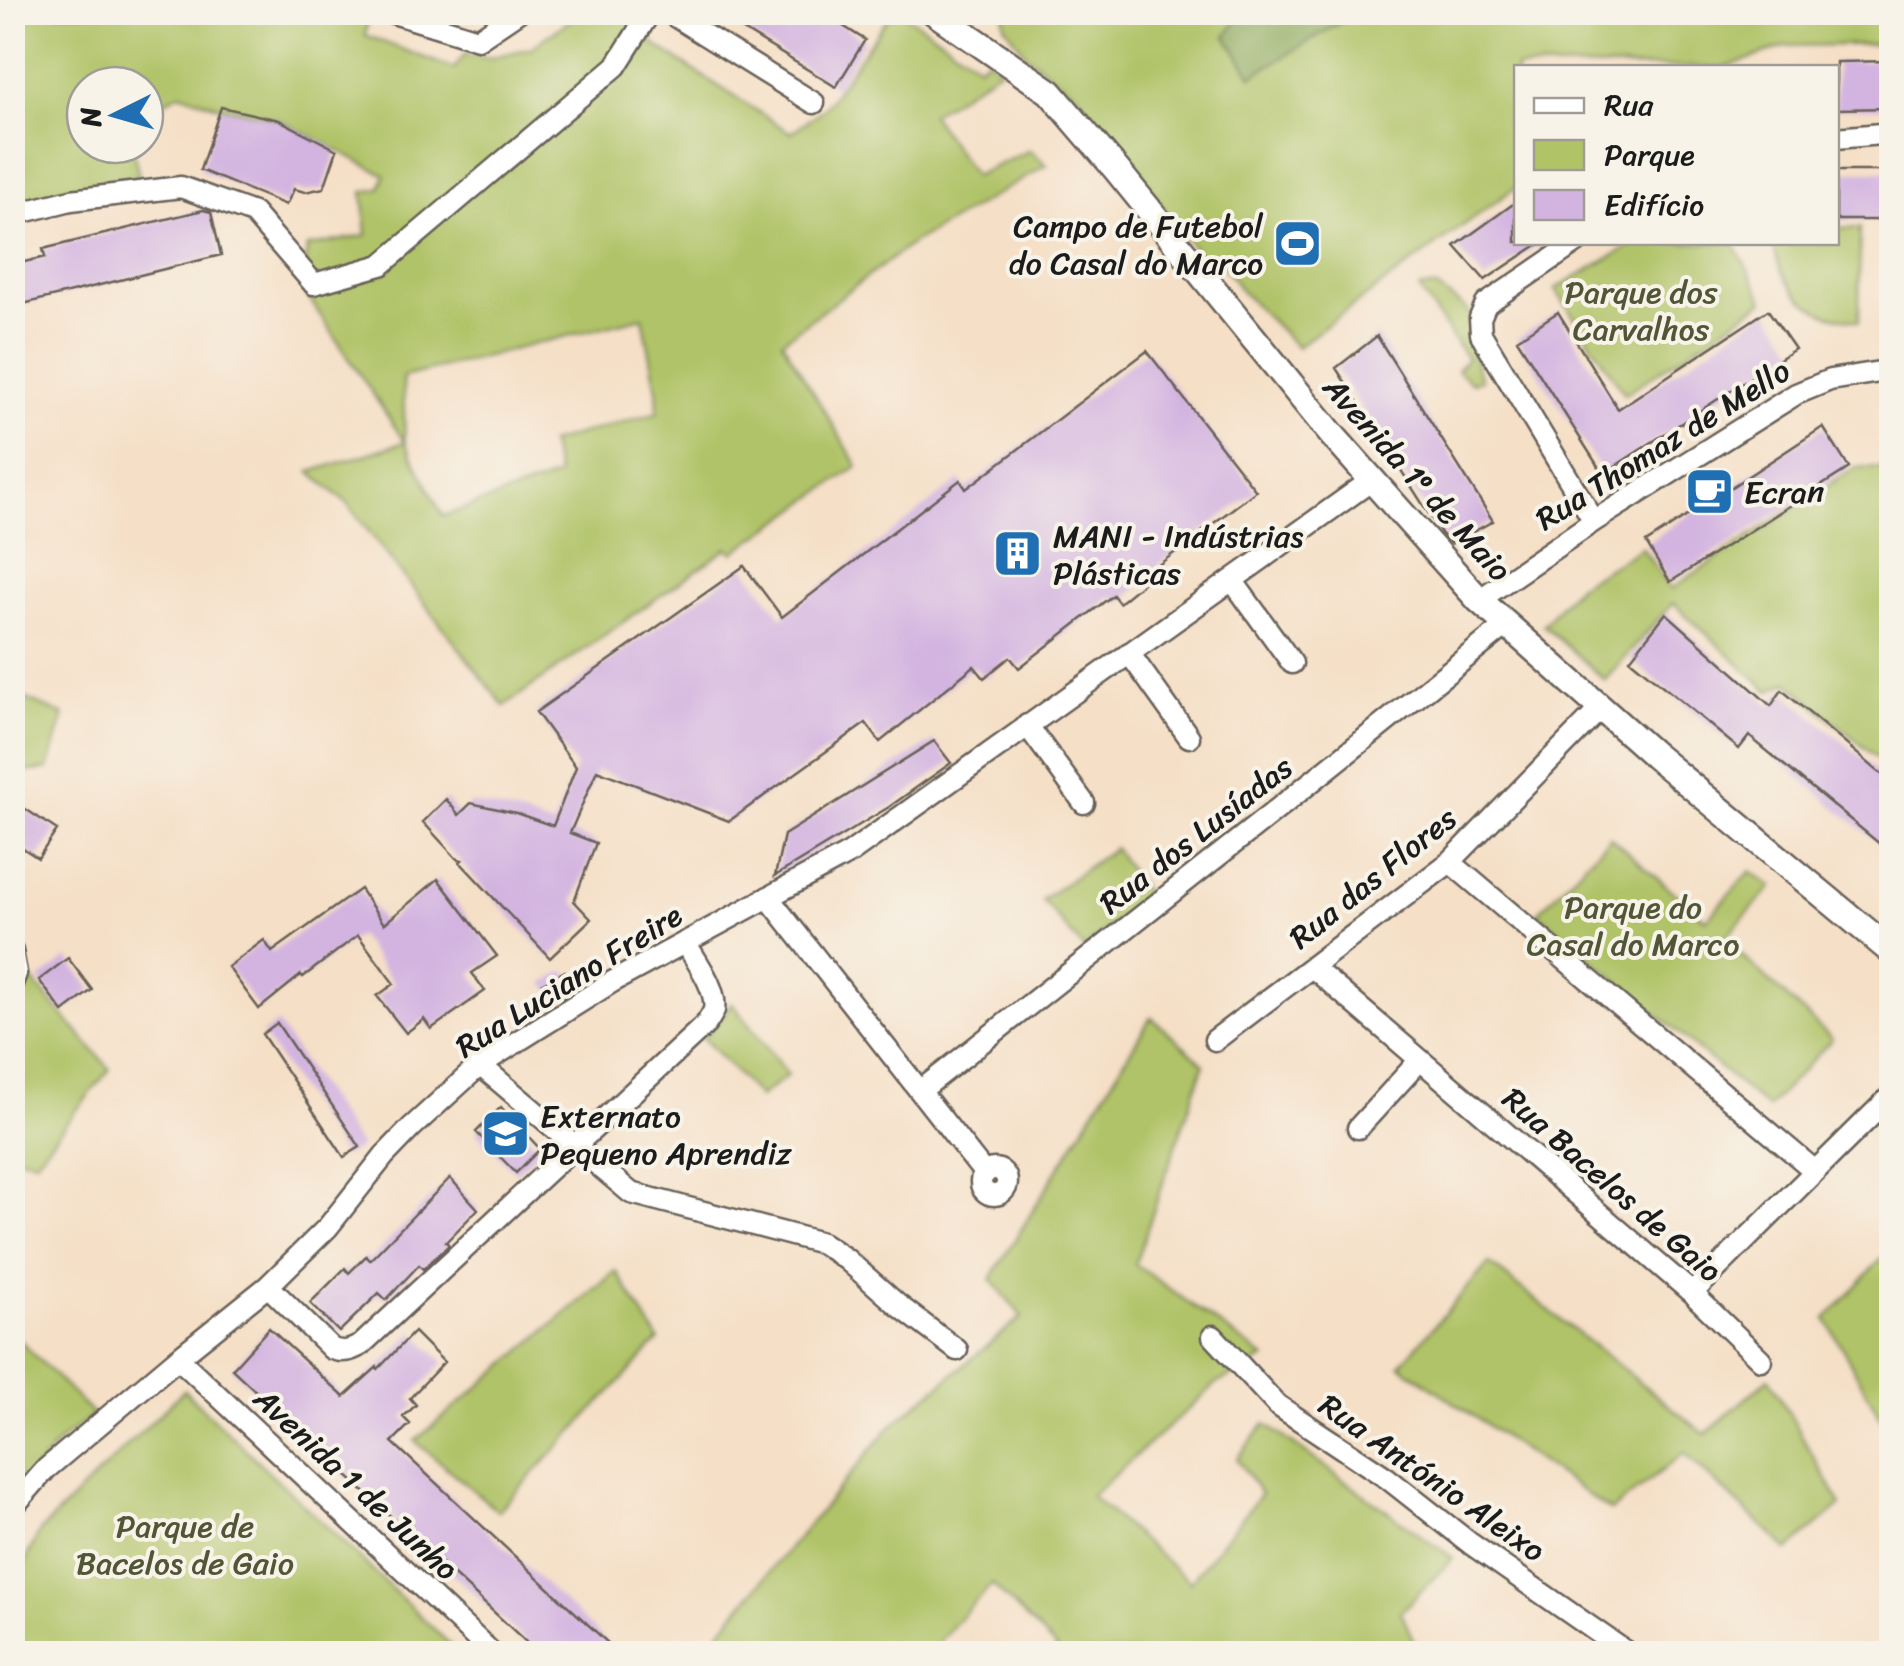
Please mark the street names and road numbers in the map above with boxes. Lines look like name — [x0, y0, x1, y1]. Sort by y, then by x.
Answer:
street label: Rua Thomaz de Mello — [1524, 343, 1802, 547]
street label: Avenida 1º de Maio — [1307, 362, 1526, 596]
street label: Rua dos Lusíadas — [1086, 740, 1306, 930]
street label: Rua das Flores — [1276, 791, 1470, 964]
street label: Rua Luciano Freire — [444, 888, 694, 1074]
street label: Rua Bacelos de Gaio — [1488, 1072, 1736, 1298]
street label: Avenida 1 de Junho — [239, 1372, 473, 1595]
street label: Rua António Aleixo — [1306, 1378, 1558, 1578]

